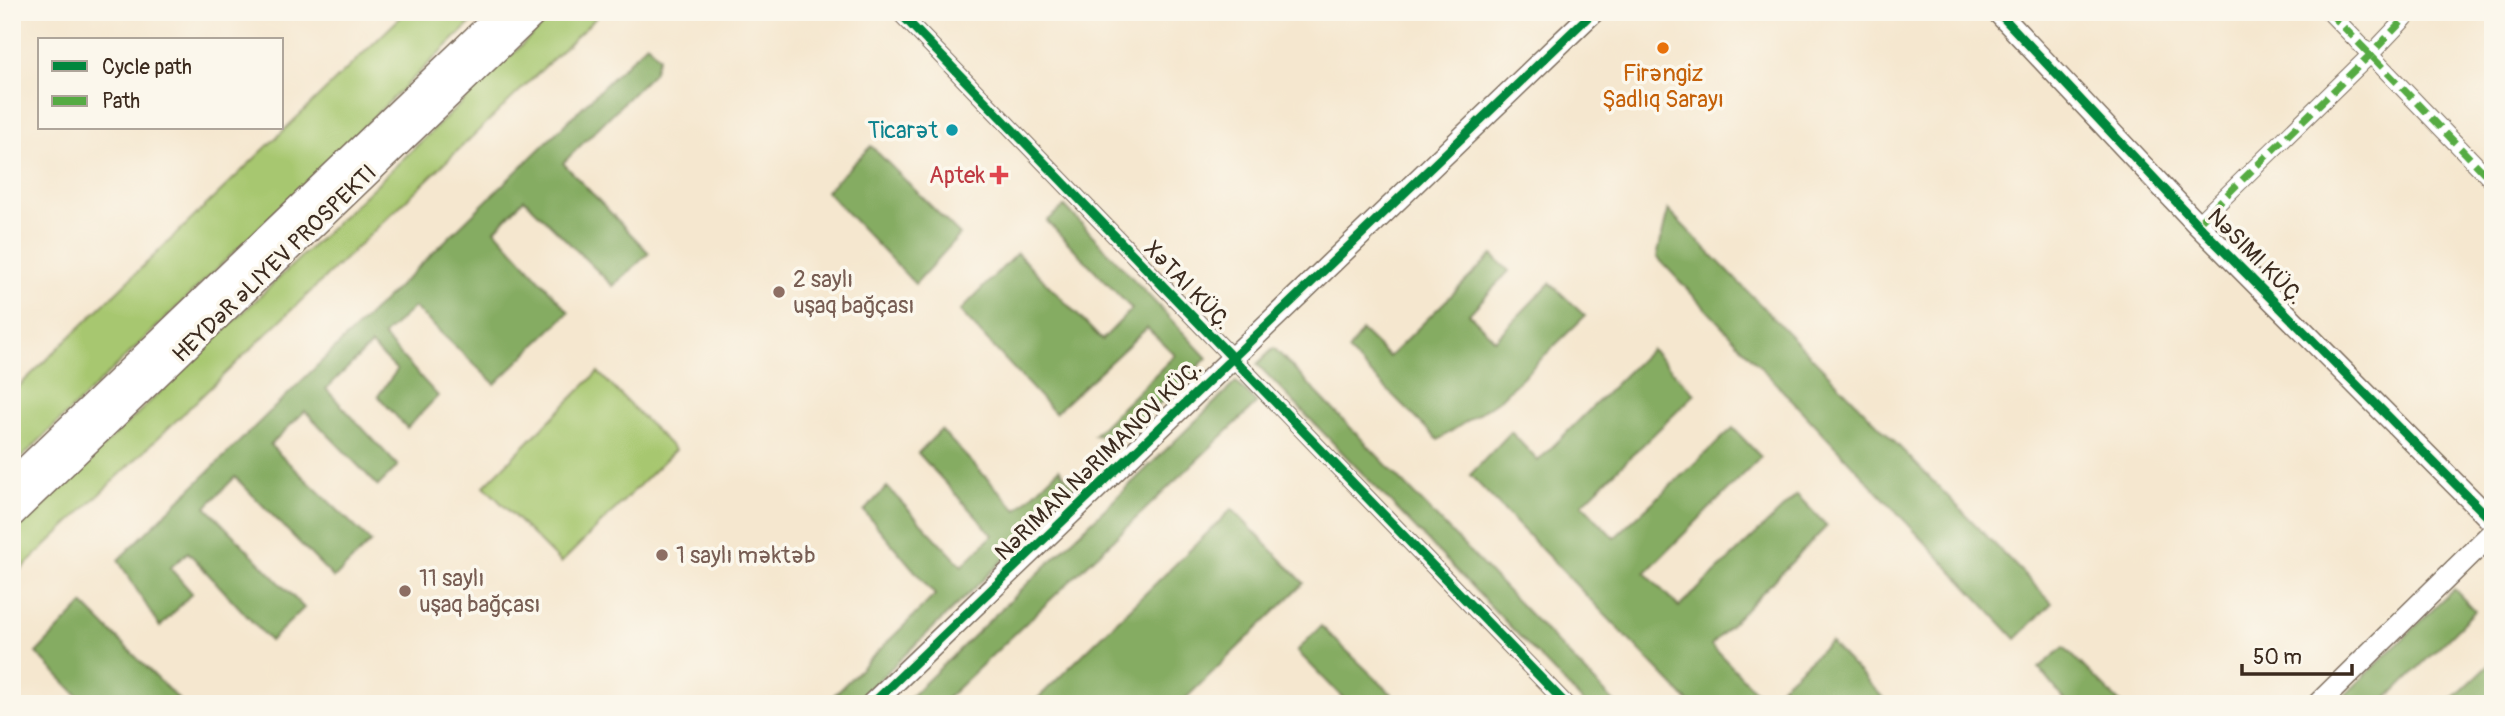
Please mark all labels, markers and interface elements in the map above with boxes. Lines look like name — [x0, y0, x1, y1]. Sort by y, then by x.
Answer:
legend — [38, 38, 284, 130]
marker: Firəngiz Şadlıq Sarayı — [1655, 40, 1671, 56]
text: Cycle path — [102, 54, 192, 81]
place label: Firəngiz Şadlıq Sarayı — [1602, 59, 1724, 114]
text: Path — [102, 88, 140, 115]
place label: Ticarət — [867, 116, 939, 145]
marker: Ticarət — [944, 122, 960, 138]
street label: HEYDƏR ƏLIYEV PROSPEKTI — [166, 158, 382, 368]
place label: Aptek — [929, 161, 985, 190]
marker: Aptek — [991, 167, 1007, 183]
street label: NƏSIMI KÜÇ. — [2201, 202, 2310, 311]
street label: XƏTAI KÜÇ. — [1138, 235, 1237, 336]
place label: 2 saylı uşaq bağçası — [793, 265, 914, 320]
marker: 2 saylı uşaq bağçası — [771, 284, 787, 300]
street label: NƏRIMAN NƏRIMANOV KÜÇ. — [989, 354, 1208, 567]
place label: 1 saylı məktəb — [676, 541, 816, 570]
marker: 1 saylı məktəb — [654, 547, 670, 563]
place label: 11 saylı uşaq bağçası — [419, 564, 540, 619]
marker: 11 saylı uşaq bağçası — [397, 583, 413, 599]
scale bar — [2242, 632, 2353, 676]
text: 50 m — [2253, 644, 2302, 671]

